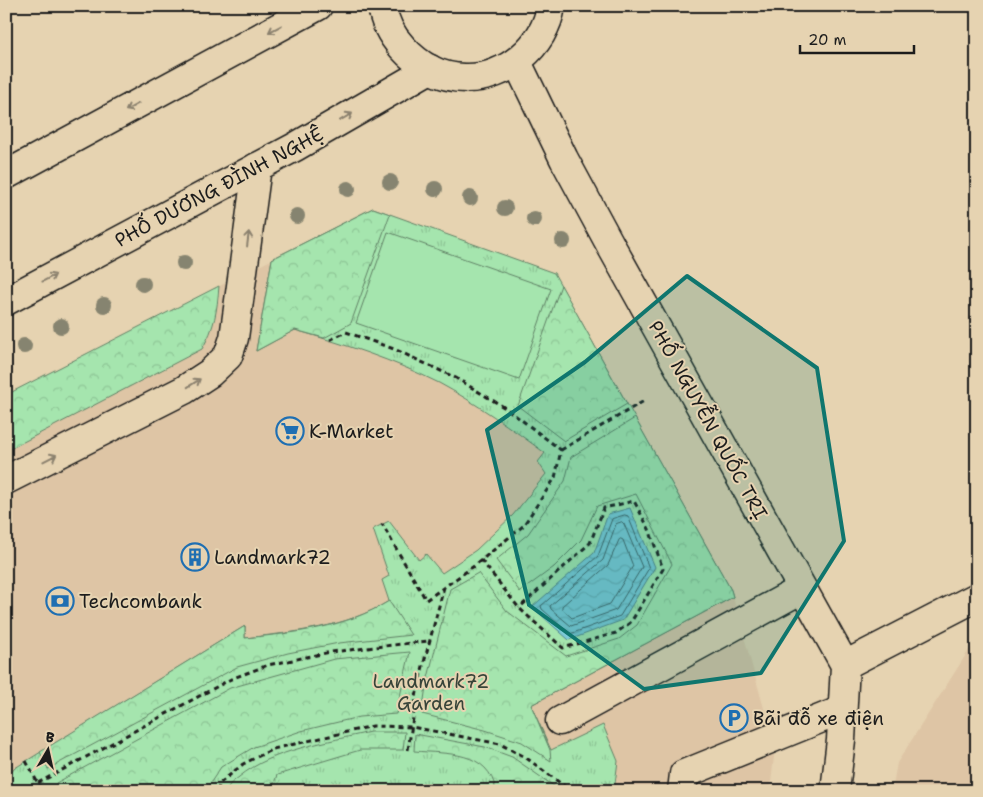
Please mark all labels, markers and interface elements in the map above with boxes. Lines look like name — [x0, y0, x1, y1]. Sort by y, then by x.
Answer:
scale bar — [800, 22, 914, 54]
one-way arrow — [268, 25, 283, 34]
text: 20 m — [808, 30, 847, 50]
one-way arrow — [126, 102, 140, 112]
one-way arrow — [338, 112, 352, 122]
street label: PHỐ DƯƠNG ĐÌNH NGHỆ — [109, 119, 328, 253]
one-way arrow — [243, 232, 253, 248]
one-way arrow — [41, 273, 56, 282]
street label: PHỐ NGUYỄN QUỐC TRỊ — [643, 315, 776, 524]
one-way arrow — [187, 378, 201, 389]
supermarket icon: K-Market — [275, 416, 305, 446]
place label: K-Market — [309, 419, 394, 444]
one-way arrow — [42, 453, 57, 463]
building icon: Landmark72 — [180, 542, 210, 572]
place label: Landmark72 — [214, 545, 331, 570]
bank icon: Techcombank — [45, 586, 75, 616]
place label: Techcombank — [79, 589, 202, 614]
park label: Landmark72 Garden — [373, 669, 489, 716]
parking icon: Bãi đỗ xe điện — [719, 703, 749, 733]
place label: Bãi đỗ xe điện — [753, 706, 884, 731]
north arrow — [22, 724, 72, 774]
text: B — [44, 728, 56, 747]

